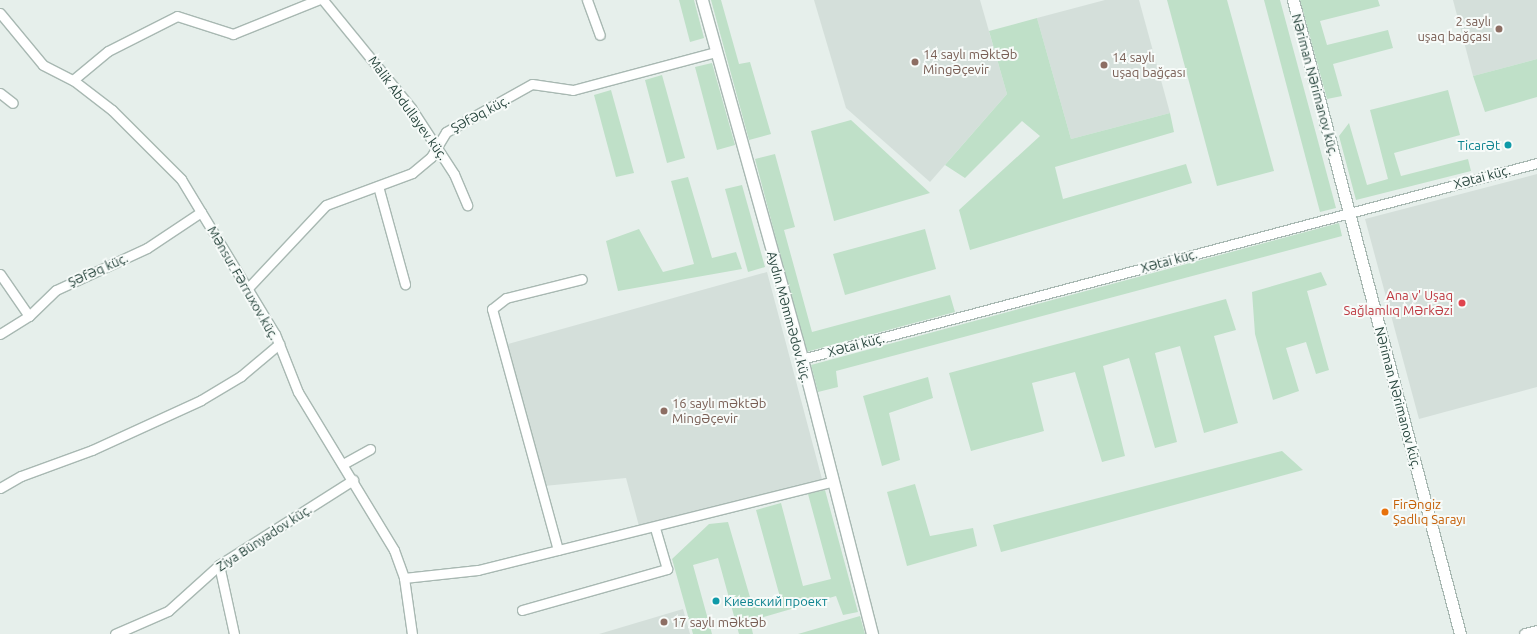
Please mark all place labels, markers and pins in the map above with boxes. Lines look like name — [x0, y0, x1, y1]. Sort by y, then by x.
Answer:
place label: 2 saylı uşaq bağçası — [1417, 14, 1491, 45]
marker: 2 saylı uşaq bağçası — [1494, 24, 1504, 34]
place label: 14 saylı məktəb Mingəçevir — [923, 47, 1017, 78]
place label: 14 saylı uşaq bağçası — [1112, 50, 1186, 81]
marker: 14 saylı məktəb Mingəçevir — [910, 57, 920, 67]
marker: 14 saylı uşaq bağçası — [1099, 60, 1109, 70]
place label: Ticarət — [1458, 137, 1500, 153]
marker: Ticarət — [1503, 140, 1513, 150]
place label: Ana v' Uşaq Sağlamlıq Mərkəzi — [1343, 288, 1453, 319]
marker: Ana v' Uşaq Sağlamlıq Mərkəzi — [1456, 297, 1468, 309]
place label: 16 saylı məktəb Mingəçevir — [672, 396, 766, 427]
marker: 16 saylı məktəb Mingəçevir — [659, 406, 669, 416]
place label: Firəngiz Şadlıq Sarayı — [1393, 497, 1466, 528]
marker: Firəngiz Şadlıq Sarayı — [1380, 507, 1390, 517]
place label: Киевский проект — [724, 593, 827, 609]
marker: Киевский проект — [711, 596, 721, 606]
place label: 17 saylı məktəb — [672, 614, 766, 630]
marker: 17 saylı məktəb — [659, 617, 669, 627]

